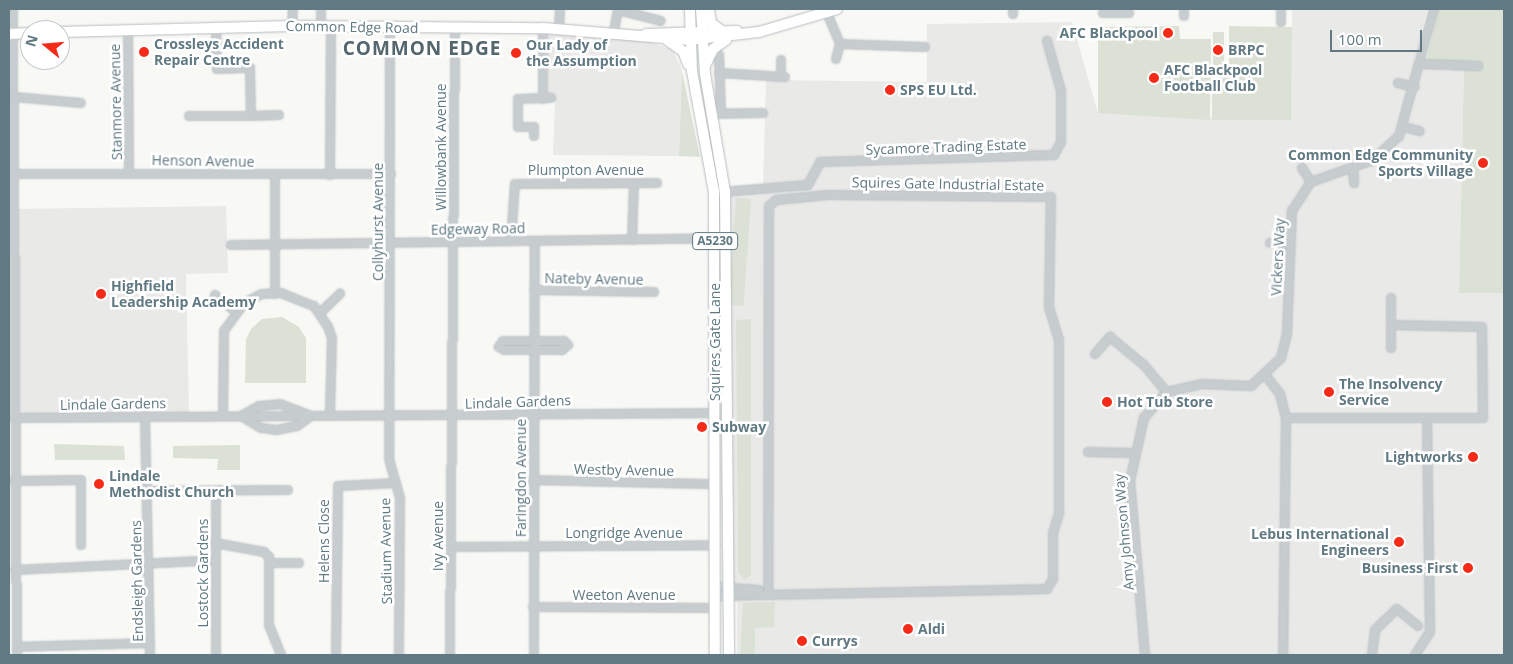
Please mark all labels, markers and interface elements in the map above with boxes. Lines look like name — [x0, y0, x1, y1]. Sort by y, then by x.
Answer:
street label: Common Edge Road — [286, 17, 418, 37]
north arrow — [20, 20, 70, 70]
scale bar — [1333, 20, 1426, 52]
place label: AFC Blackpool — [1060, 25, 1158, 41]
marker: AFC Blackpool — [1162, 27, 1174, 39]
text: 100 m — [1338, 29, 1382, 49]
text: N — [20, 33, 42, 49]
place label: Crossleys Accident Repair Centre — [154, 36, 284, 68]
place label: Our Lady of the Assumption — [526, 37, 637, 70]
district label: COMMON EDGE — [341, 38, 503, 60]
place label: BRPC — [1228, 42, 1264, 58]
street label: Stanmore Avenue — [107, 44, 125, 160]
marker: BRPC — [1212, 44, 1224, 56]
marker: Crossleys Accident Repair Centre — [138, 46, 150, 58]
marker: Our Lady of the Assumption — [510, 47, 522, 59]
place label: AFC Blackpool Football Club — [1164, 62, 1262, 94]
marker: AFC Blackpool Football Club — [1148, 72, 1160, 84]
place label: SPS EU Ltd. — [900, 82, 977, 98]
street label: Willowbank Avenue — [433, 83, 449, 211]
marker: SPS EU Ltd. — [884, 84, 896, 96]
street label: Sycamore Trading Estate — [865, 136, 1027, 158]
place label: Common Edge Community Sports Village — [1288, 147, 1473, 180]
street label: Henson Avenue — [151, 152, 255, 170]
marker: Common Edge Community Sports Village — [1477, 157, 1489, 169]
street label: Plumpton Avenue — [528, 162, 644, 178]
street label: Collyhurst Avenue — [370, 163, 386, 281]
street label: Squires Gate Industrial Estate — [852, 174, 1044, 194]
street label: Vickers Way — [1268, 218, 1288, 296]
street label: Edgeway Road — [431, 220, 525, 238]
road number: A5230 — [691, 232, 739, 250]
street label: Nateby Avenue — [544, 270, 644, 288]
place label: Highfield Leadership Academy — [111, 278, 256, 310]
street label: Squires Gate Lane — [707, 283, 723, 401]
marker: Highfield Leadership Academy — [95, 288, 107, 300]
place label: The Insolvency Service — [1339, 376, 1443, 408]
marker: The Insolvency Service — [1323, 386, 1335, 398]
street label: Lindale Gardens — [465, 392, 571, 412]
place label: Hot Tub Store — [1117, 394, 1213, 410]
street label: Lindale Gardens — [60, 395, 166, 413]
marker: Hot Tub Store — [1101, 396, 1113, 408]
street label: Faringdon Avenue — [513, 419, 529, 537]
place label: Subway — [712, 419, 766, 435]
marker: Subway — [696, 421, 708, 433]
place label: Lightworks — [1385, 449, 1463, 465]
marker: Lightworks — [1467, 451, 1479, 463]
street label: Westby Avenue — [574, 461, 674, 479]
place label: Lindale Methodist Church — [109, 468, 234, 501]
street label: Amy Johnson Way — [1111, 473, 1137, 591]
marker: Lindale Methodist Church — [93, 478, 105, 490]
street label: Stadium Avenue — [377, 498, 395, 604]
street label: Helens Close — [316, 499, 332, 583]
street label: Ivy Avenue — [430, 501, 446, 571]
street label: Lostock Gardens — [195, 519, 211, 627]
street label: Endsleigh Gardens — [128, 520, 146, 642]
street label: Longridge Avenue — [565, 525, 683, 541]
place label: Lebus International Engineers — [1251, 526, 1389, 558]
marker: Lebus International Engineers — [1393, 536, 1405, 548]
place label: Business First — [1362, 560, 1458, 576]
marker: Business First — [1462, 562, 1474, 574]
street label: Weeton Avenue — [572, 587, 676, 603]
place label: Aldi — [918, 621, 945, 637]
marker: Aldi — [902, 623, 914, 635]
place label: Currys — [812, 633, 858, 649]
marker: Currys — [796, 635, 808, 647]

